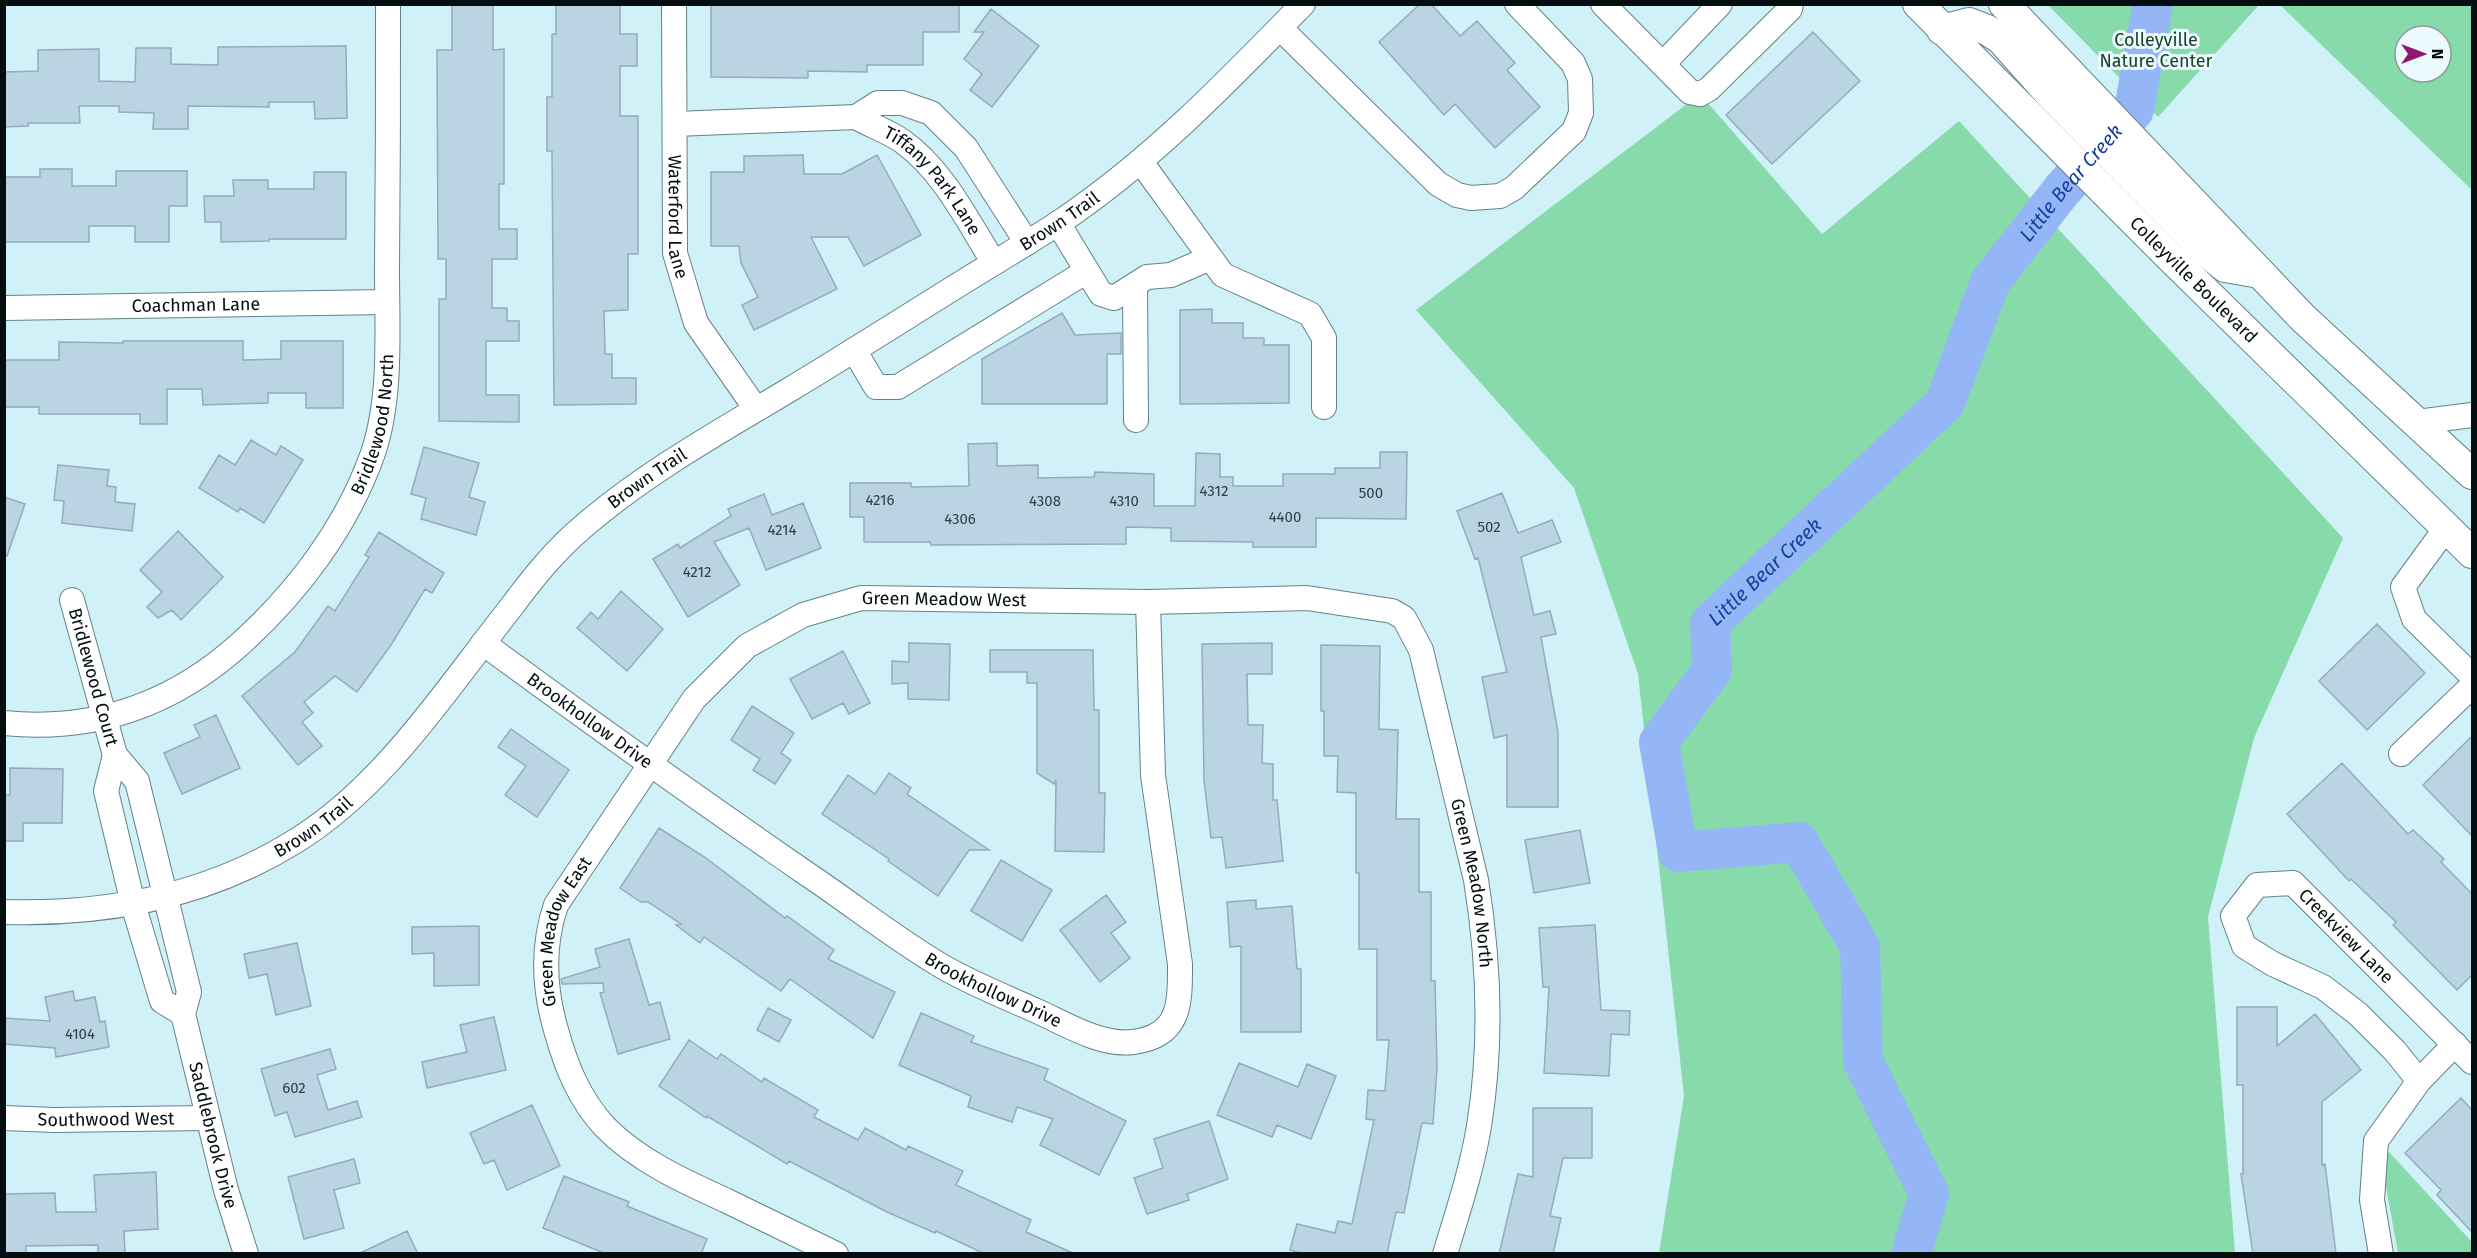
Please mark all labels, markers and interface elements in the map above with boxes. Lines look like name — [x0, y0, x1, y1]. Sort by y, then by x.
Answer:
north arrow — [2393, 24, 2453, 84]
park label: Colleyville Nature Center — [2099, 29, 2213, 72]
text: N — [2428, 49, 2447, 59]
water label: Little Bear Creek — [2014, 119, 2127, 246]
street label: Tiffany Park Lane — [880, 121, 986, 239]
street label: Waterford Lane — [663, 155, 693, 281]
street label: Brown Trail — [1016, 187, 1104, 256]
street label: Colleyville Boulevard — [2125, 212, 2262, 348]
street label: Coachman Lane — [132, 293, 260, 317]
street label: Bridlewood North — [346, 353, 398, 499]
street label: Brown Trail — [603, 443, 691, 513]
house number: 4312 — [1200, 482, 1228, 500]
house number: 500 — [1359, 484, 1383, 502]
house number: 4216 — [865, 491, 895, 509]
house number: 4308 — [1029, 492, 1061, 510]
house number: 4310 — [1109, 492, 1139, 510]
house number: 4400 — [1269, 508, 1301, 526]
house number: 4306 — [944, 510, 976, 528]
water label: Little Bear Creek — [1703, 513, 1826, 631]
house number: 502 — [1477, 518, 1501, 536]
house number: 4214 — [767, 521, 797, 539]
house number: 4212 — [683, 563, 711, 581]
street label: Green Meadow West — [862, 587, 1027, 611]
street label: Bridlewood Court — [64, 606, 123, 749]
street label: Brookhollow Drive — [523, 668, 657, 773]
street label: Brown Trail — [270, 792, 357, 862]
street label: Green Meadow North — [1446, 796, 1497, 969]
street label: Green Meadow East — [535, 852, 597, 1009]
street label: Creekview Lane — [2294, 884, 2398, 988]
street label: Brookhollow Drive — [921, 947, 1065, 1032]
house number: 4104 — [65, 1025, 95, 1043]
street label: Saddlebrook Drive — [184, 1060, 242, 1211]
house number: 602 — [282, 1079, 306, 1097]
street label: Southwood West — [37, 1107, 175, 1131]

